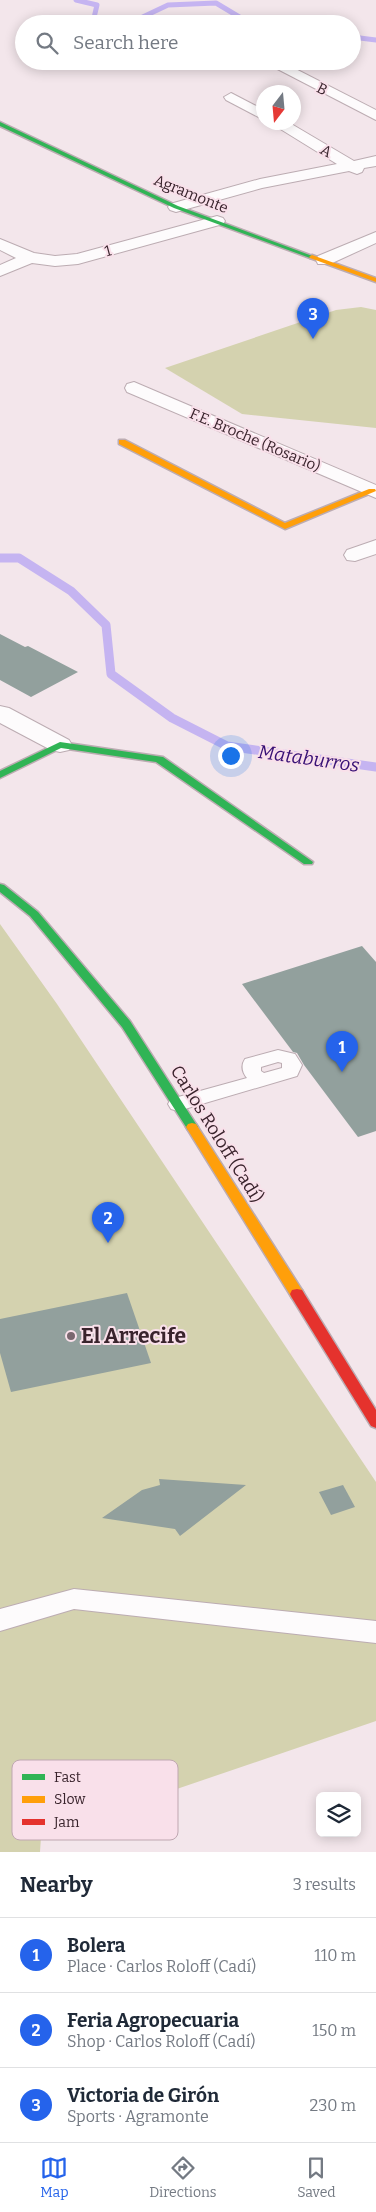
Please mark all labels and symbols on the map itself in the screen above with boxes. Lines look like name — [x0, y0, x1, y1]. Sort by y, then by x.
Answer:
street label: B — [314, 79, 330, 99]
north arrow — [256, 85, 301, 130]
street label: A — [317, 141, 335, 162]
street label: Agramonte — [151, 171, 231, 217]
street label: 1 — [103, 242, 113, 260]
pin: 3 — [297, 298, 329, 339]
street label: F.E. Broche (Rosario) — [187, 404, 323, 476]
water label: Mataburros — [257, 740, 361, 777]
your location — [218, 743, 244, 769]
pin: 1 — [326, 1031, 358, 1072]
street label: Carlos Roloff (Cadí) — [166, 1061, 268, 1207]
pin: 2 — [92, 1202, 124, 1243]
place label: El Arrecife — [81, 1323, 186, 1349]
marker: El Arrecife — [65, 1330, 77, 1342]
legend — [12, 1760, 178, 1840]
text: Fast — [54, 1769, 81, 1786]
text: Slow — [54, 1791, 86, 1808]
text: Jam — [53, 1814, 80, 1831]

